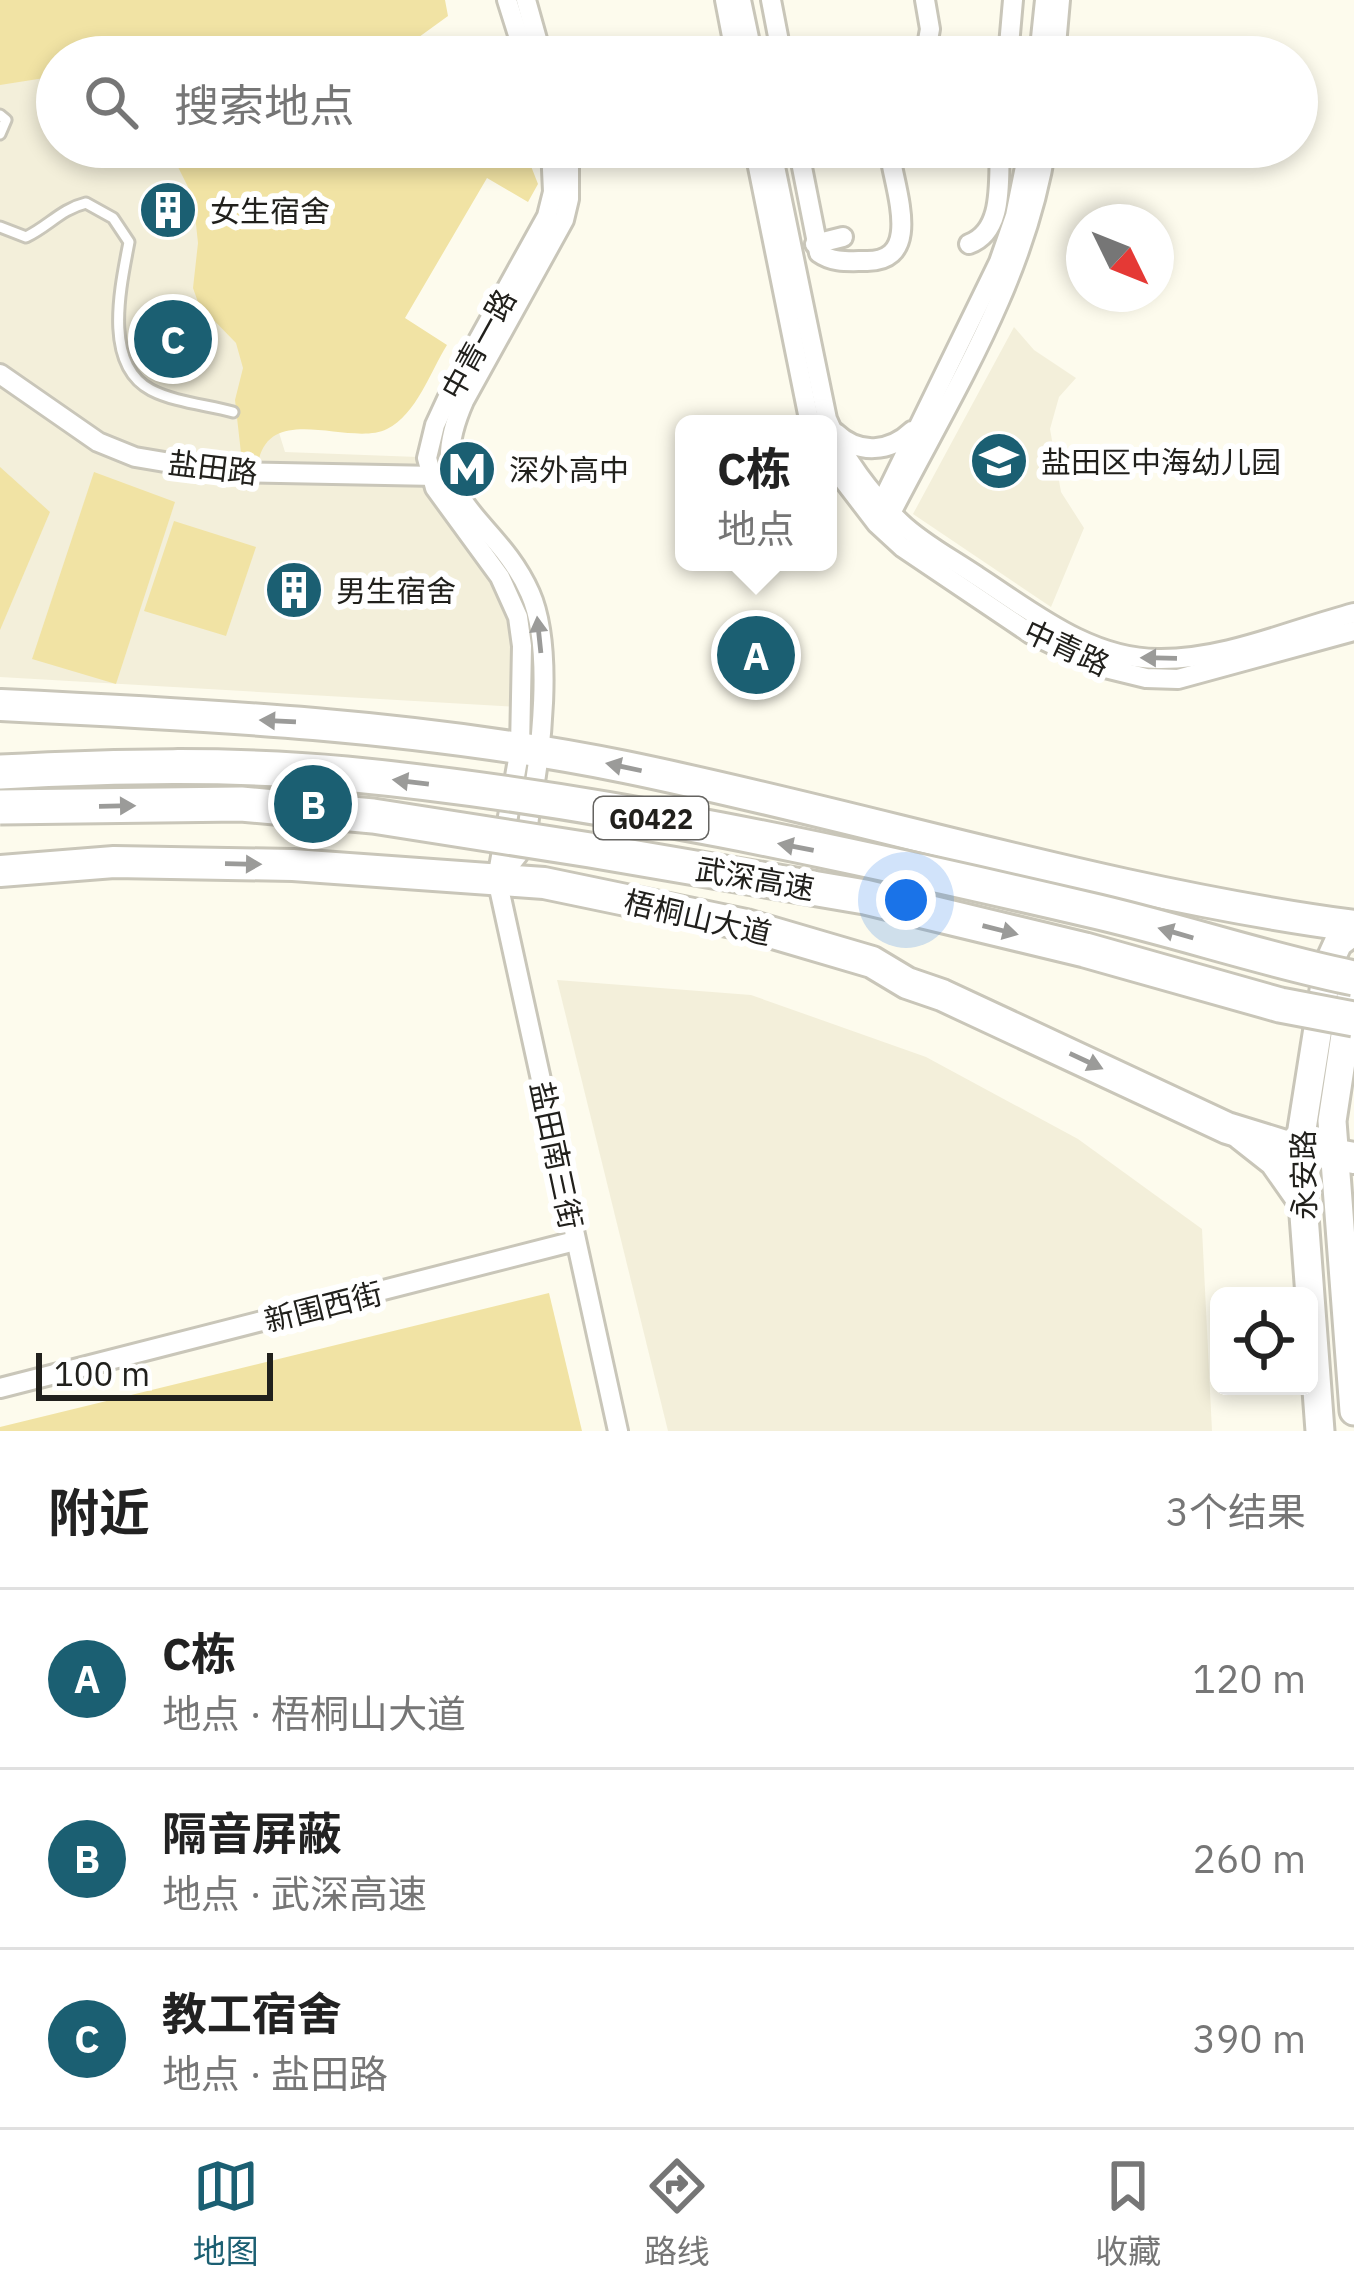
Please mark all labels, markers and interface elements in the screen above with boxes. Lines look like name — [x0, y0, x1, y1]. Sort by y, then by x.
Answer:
search box — [36, 36, 1318, 168]
icon: search — [78, 69, 144, 135]
text: 搜索地点 — [174, 76, 354, 134]
building icon: 女生宿舍 — [137, 179, 199, 241]
place label: 女生宿舍 — [210, 191, 330, 230]
north arrow — [1066, 204, 1174, 312]
street label: 中青一路 — [432, 282, 524, 406]
pin: C — [134, 294, 212, 384]
popup — [675, 415, 837, 571]
school or university icon: 盐田区中海幼儿园 — [968, 430, 1030, 492]
metro station icon: 深外高中 — [436, 438, 498, 500]
text: C栋 — [717, 439, 791, 497]
street label: 盐田路 — [166, 442, 260, 492]
place label: 盐田区中海幼儿园 — [1041, 442, 1281, 481]
place label: 深外高中 — [509, 450, 629, 489]
text: 地点 — [717, 503, 795, 554]
building icon: 男生宿舍 — [263, 559, 325, 621]
place label: 男生宿舍 — [336, 571, 456, 610]
pin: A — [717, 610, 795, 700]
street label: 中青路 — [1018, 610, 1116, 684]
one-way arrow — [529, 616, 548, 653]
one-way arrow — [1139, 648, 1177, 668]
one-way arrow — [259, 711, 296, 730]
one-way arrow — [605, 757, 643, 776]
pin: B — [274, 759, 352, 849]
one-way arrow — [392, 773, 429, 792]
one-way arrow — [99, 796, 137, 815]
road number: G0422 — [594, 797, 708, 839]
one-way arrow — [776, 836, 814, 855]
street label: 武深高速 — [693, 848, 817, 908]
one-way arrow — [225, 855, 263, 874]
your location — [876, 870, 936, 930]
street label: 梧桐山大道 — [621, 881, 775, 953]
one-way arrow — [981, 921, 1018, 940]
one-way arrow — [1157, 923, 1194, 942]
one-way arrow — [1069, 1052, 1104, 1072]
street label: 盐田南三街 — [522, 1078, 592, 1232]
street label: 永安路 — [1283, 1130, 1323, 1220]
street label: 新围西街 — [260, 1273, 386, 1339]
map controls — [1210, 1287, 1318, 1395]
button: locate — [1210, 1287, 1318, 1395]
scale bar — [36, 1347, 273, 1400]
text: 100 m — [54, 1352, 150, 1395]
text: 附近 — [48, 1479, 150, 1545]
text: 3个结果 — [1166, 1486, 1306, 1537]
text: C栋 — [162, 1624, 236, 1682]
text: A — [74, 1653, 100, 1704]
text: 120 m — [1193, 1653, 1306, 1704]
text: 地点 · 梧桐山大道 — [162, 1688, 466, 1739]
text: 隔音屏蔽 — [162, 1804, 342, 1862]
text: B — [74, 1833, 100, 1884]
text: 260 m — [1193, 1833, 1306, 1884]
text: 地点 · 武深高速 — [162, 1868, 427, 1919]
text: 教工宿舍 — [162, 1984, 342, 2042]
text: C — [74, 2013, 100, 2064]
text: 390 m — [1193, 2013, 1306, 2064]
text: 地点 · 盐田路 — [162, 2048, 388, 2099]
tab: 地图 — [193, 2153, 259, 2273]
tab: 路线 — [644, 2153, 710, 2273]
tab: 收藏 — [1095, 2153, 1161, 2273]

